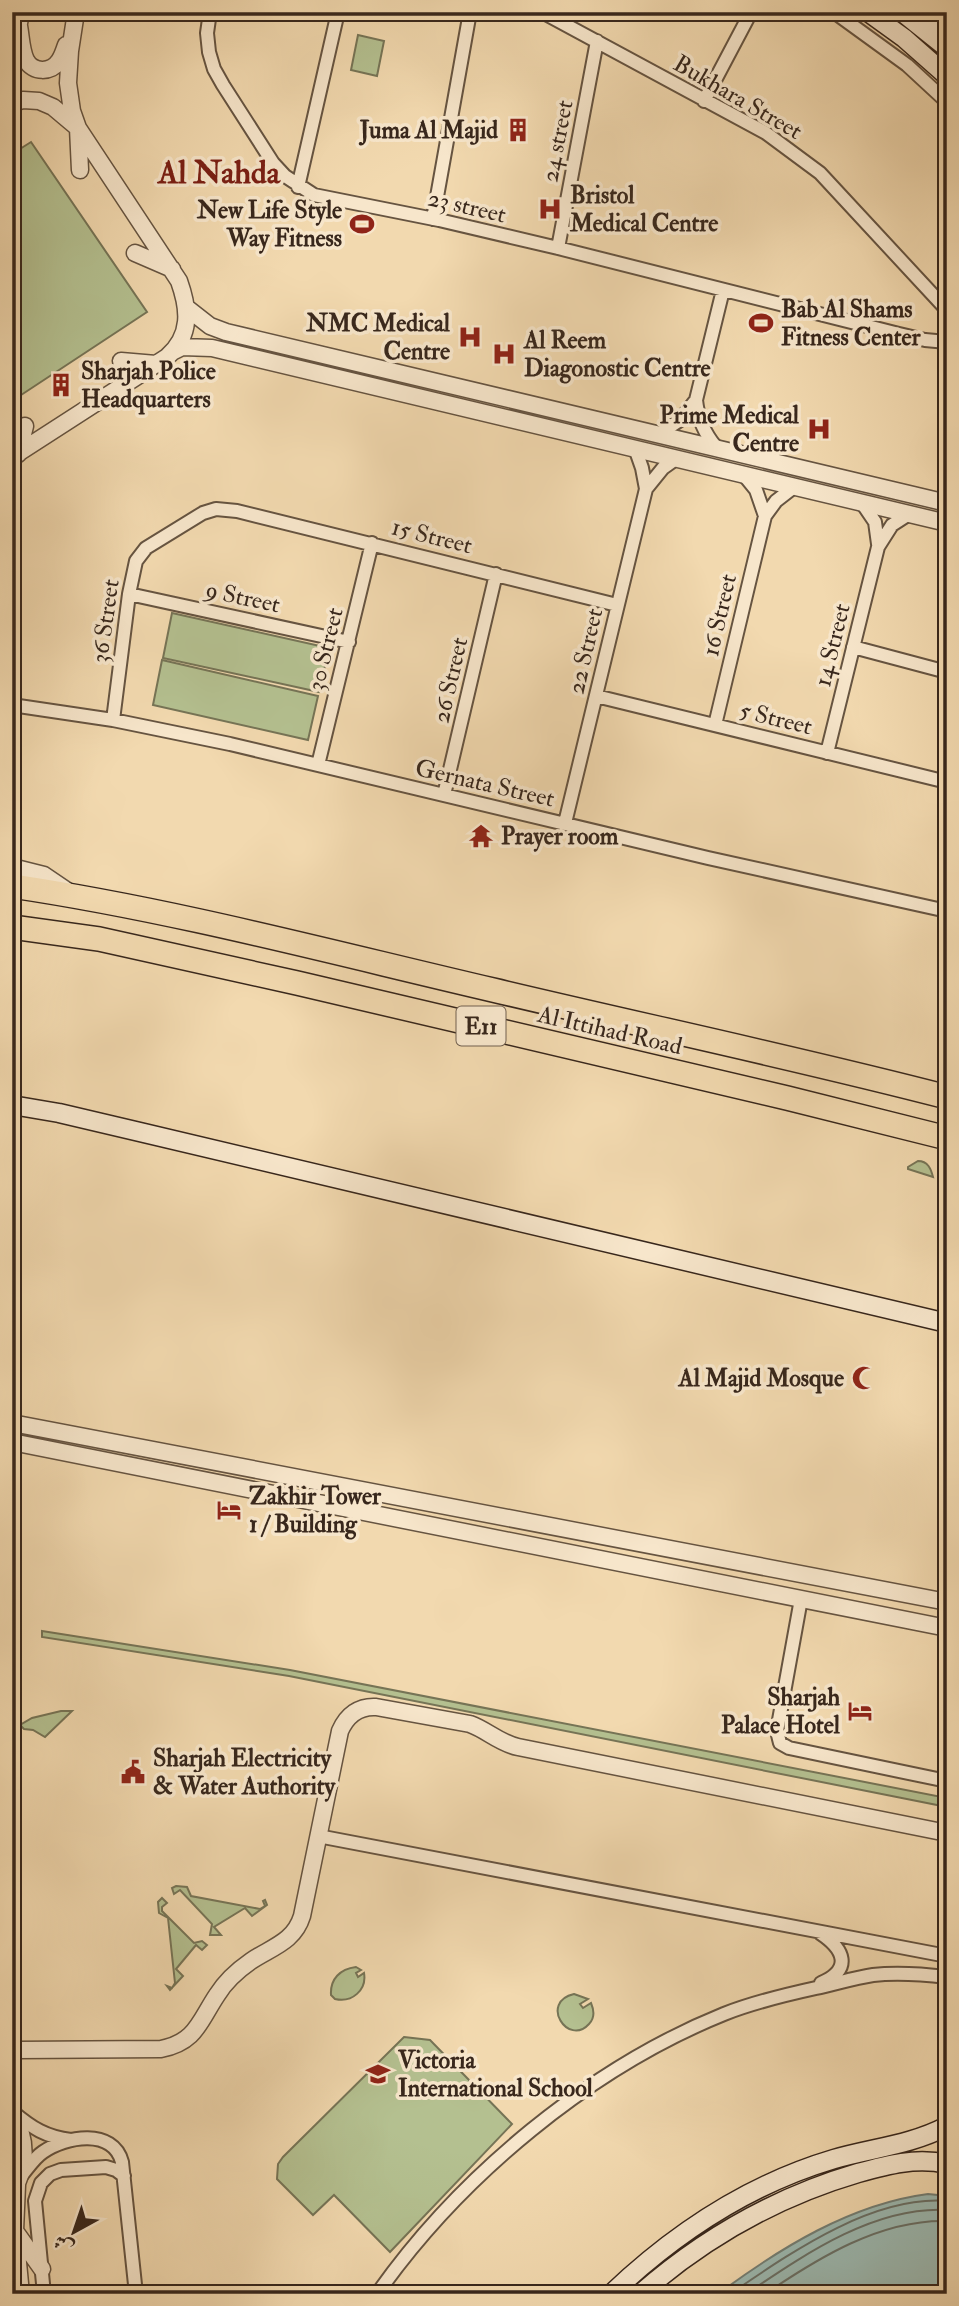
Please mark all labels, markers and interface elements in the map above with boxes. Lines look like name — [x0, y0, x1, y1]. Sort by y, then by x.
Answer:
street label: Bukhara Street — [668, 48, 808, 147]
street label: 24 street — [534, 97, 581, 185]
place label: Juma Al Majid — [359, 115, 498, 146]
building icon: Juma Al Majid — [504, 116, 532, 144]
district label: Al Nahda — [156, 153, 281, 193]
place label: Bristol Medical Centre — [569, 180, 718, 239]
street label: 23 street — [425, 182, 509, 231]
place label: New Life Style Way Fitness — [196, 195, 342, 254]
hospital icon: Bristol Medical Centre — [536, 195, 564, 223]
sports icon: New Life Style Way Fitness — [348, 210, 376, 238]
place label: Bab Al Shams Fitness Center — [781, 294, 921, 353]
place label: NMC Medical Centre — [305, 308, 451, 367]
sports icon: Bab Al Shams Fitness Center — [747, 309, 775, 337]
hospital icon: NMC Medical Centre — [456, 323, 484, 351]
place label: Al Reem Diagonostic Centre — [523, 325, 711, 384]
hospital icon: Al Reem Diagonostic Centre — [490, 340, 518, 368]
place label: Sharjah Police Headquarters — [81, 356, 216, 415]
building icon: Sharjah Police Headquarters — [47, 371, 75, 399]
place label: Prime Medical Centre — [660, 400, 800, 459]
hospital icon: Prime Medical Centre — [805, 415, 833, 443]
street label: 15 Street — [388, 512, 476, 561]
street label: 16 Street — [695, 571, 744, 659]
street label: 9 Street — [201, 574, 283, 621]
street label: 36 Street — [84, 577, 127, 665]
street label: 14 Street — [807, 600, 858, 690]
street label: 30 Street — [300, 604, 351, 694]
street label: 22 Street — [561, 605, 610, 697]
street label: 26 Street — [426, 634, 475, 726]
street label: 5 Street — [736, 695, 815, 742]
street label: Gernata Street — [412, 752, 558, 815]
place label: Prayer room — [501, 821, 619, 852]
temple icon: Prayer room — [467, 822, 495, 850]
street label: Al Ittihad Road — [534, 999, 685, 1062]
road number: E11 — [456, 1007, 505, 1046]
place label: Al Majid Mosque — [677, 1363, 844, 1394]
mosque icon: Al Majid Mosque — [850, 1364, 878, 1392]
place label: Zakhir Tower 1 / Building — [249, 1481, 382, 1540]
hotel icon: Zakhir Tower 1 / Building — [215, 1496, 243, 1524]
place label: Sharjah Palace Hotel — [721, 1682, 841, 1741]
hotel icon: Sharjah Palace Hotel — [846, 1697, 874, 1725]
place label: Sharjah Electricity & Water Authority — [153, 1743, 336, 1802]
public building icon: Sharjah Electricity & Water Authority — [119, 1758, 147, 1786]
place label: Victoria International School — [397, 2045, 594, 2104]
school or university icon: Victoria International School — [364, 2060, 392, 2088]
north arrow — [38, 2198, 108, 2268]
text: ش — [49, 2229, 79, 2260]

